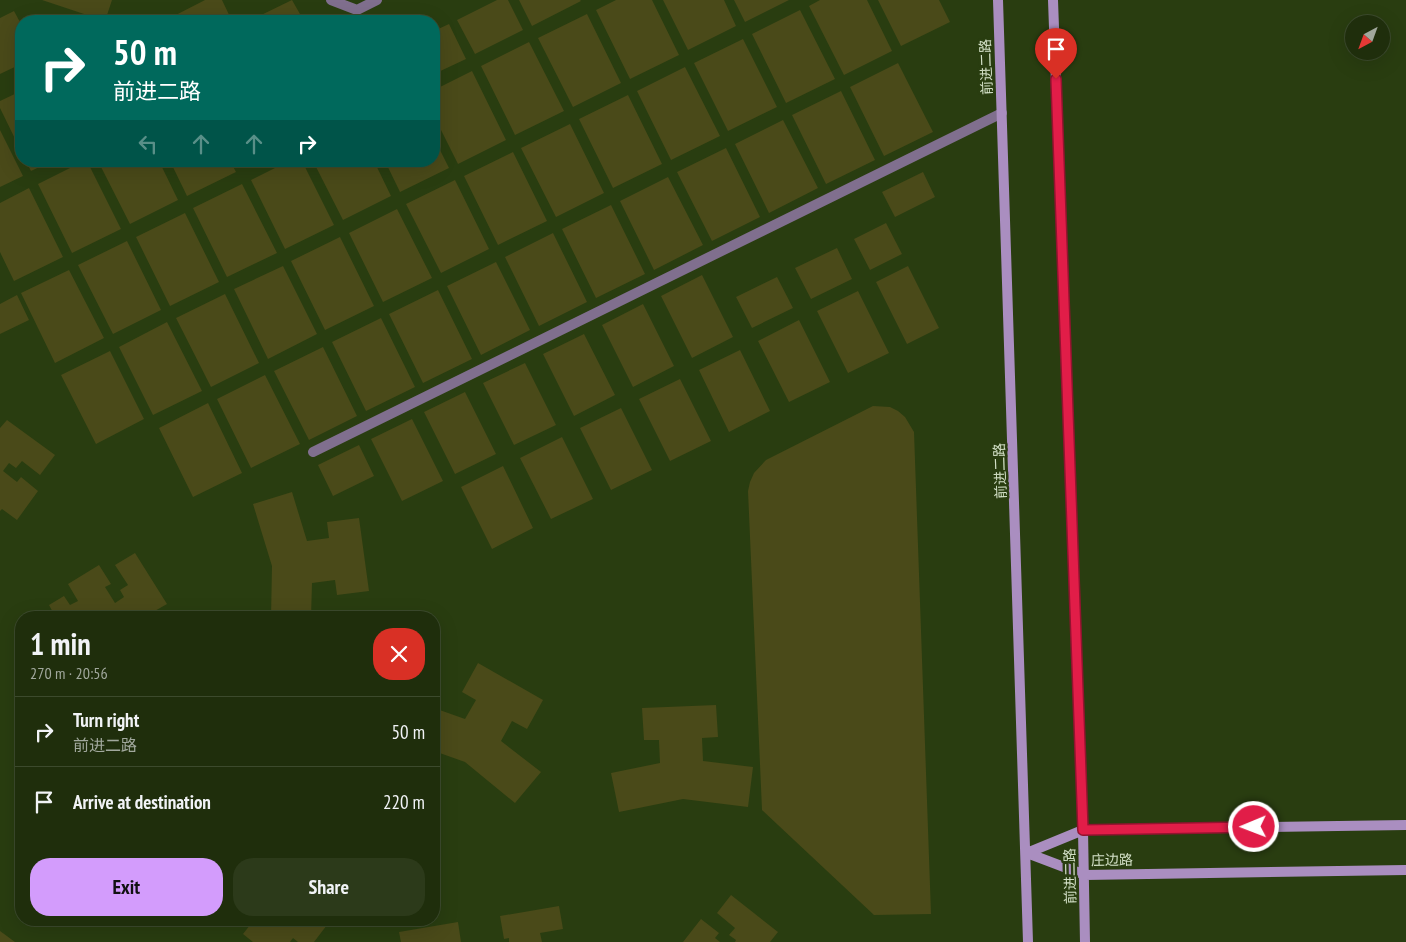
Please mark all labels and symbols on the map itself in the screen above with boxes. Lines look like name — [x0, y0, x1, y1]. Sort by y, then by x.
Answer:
north arrow — [1345, 15, 1390, 60]
pin — [1035, 28, 1077, 79]
street label: 前进二路 — [976, 39, 996, 95]
street label: 前进二路 — [990, 443, 1010, 499]
position arrow — [1227, 800, 1279, 852]
street label: 前进二路 — [1061, 848, 1079, 904]
street label: 庄边路 — [1091, 851, 1133, 869]

